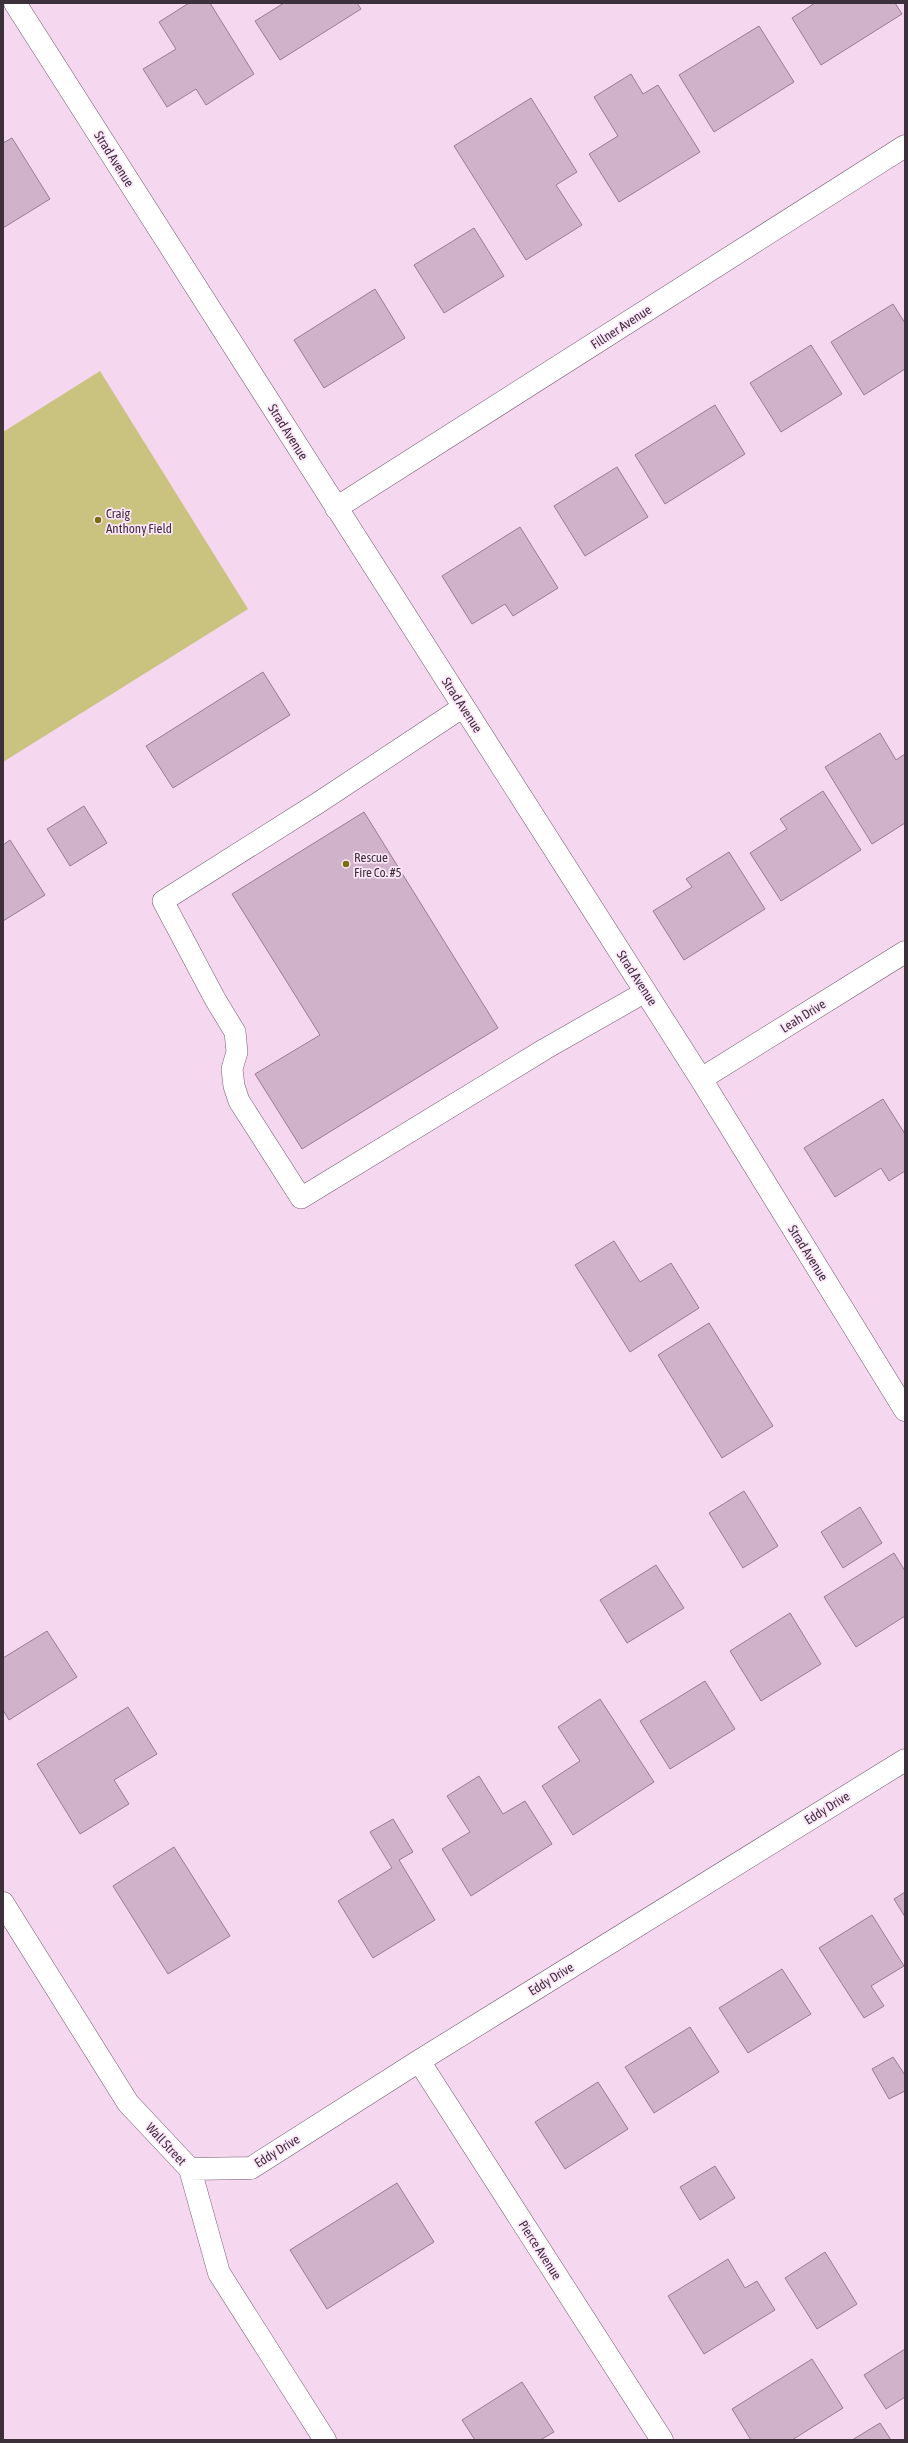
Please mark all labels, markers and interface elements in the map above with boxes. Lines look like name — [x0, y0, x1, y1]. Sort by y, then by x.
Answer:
street label: Strad Avenue — [91, 128, 137, 190]
street label: Fillner Avenue — [588, 302, 654, 352]
street label: Strad Avenue — [265, 401, 311, 463]
place label: Craig Anthony Field — [106, 506, 172, 536]
marker: Craig Anthony Field — [93, 515, 103, 525]
street label: Strad Avenue — [439, 675, 485, 735]
place label: Rescue Fire Co. #5 — [354, 850, 402, 880]
marker: Rescue Fire Co. #5 — [341, 859, 351, 869]
street label: Strad Avenue — [614, 948, 660, 1008]
street label: Leah Drive — [778, 996, 828, 1036]
street label: Strad Avenue — [785, 1222, 831, 1284]
street label: Eddy Drive — [802, 1788, 852, 1828]
street label: Eddy Drive — [526, 1959, 576, 1999]
street label: Wall Street — [143, 2120, 189, 2168]
street label: Eddy Drive — [252, 2131, 302, 2171]
street label: Pierce Avenue — [515, 2218, 565, 2282]

